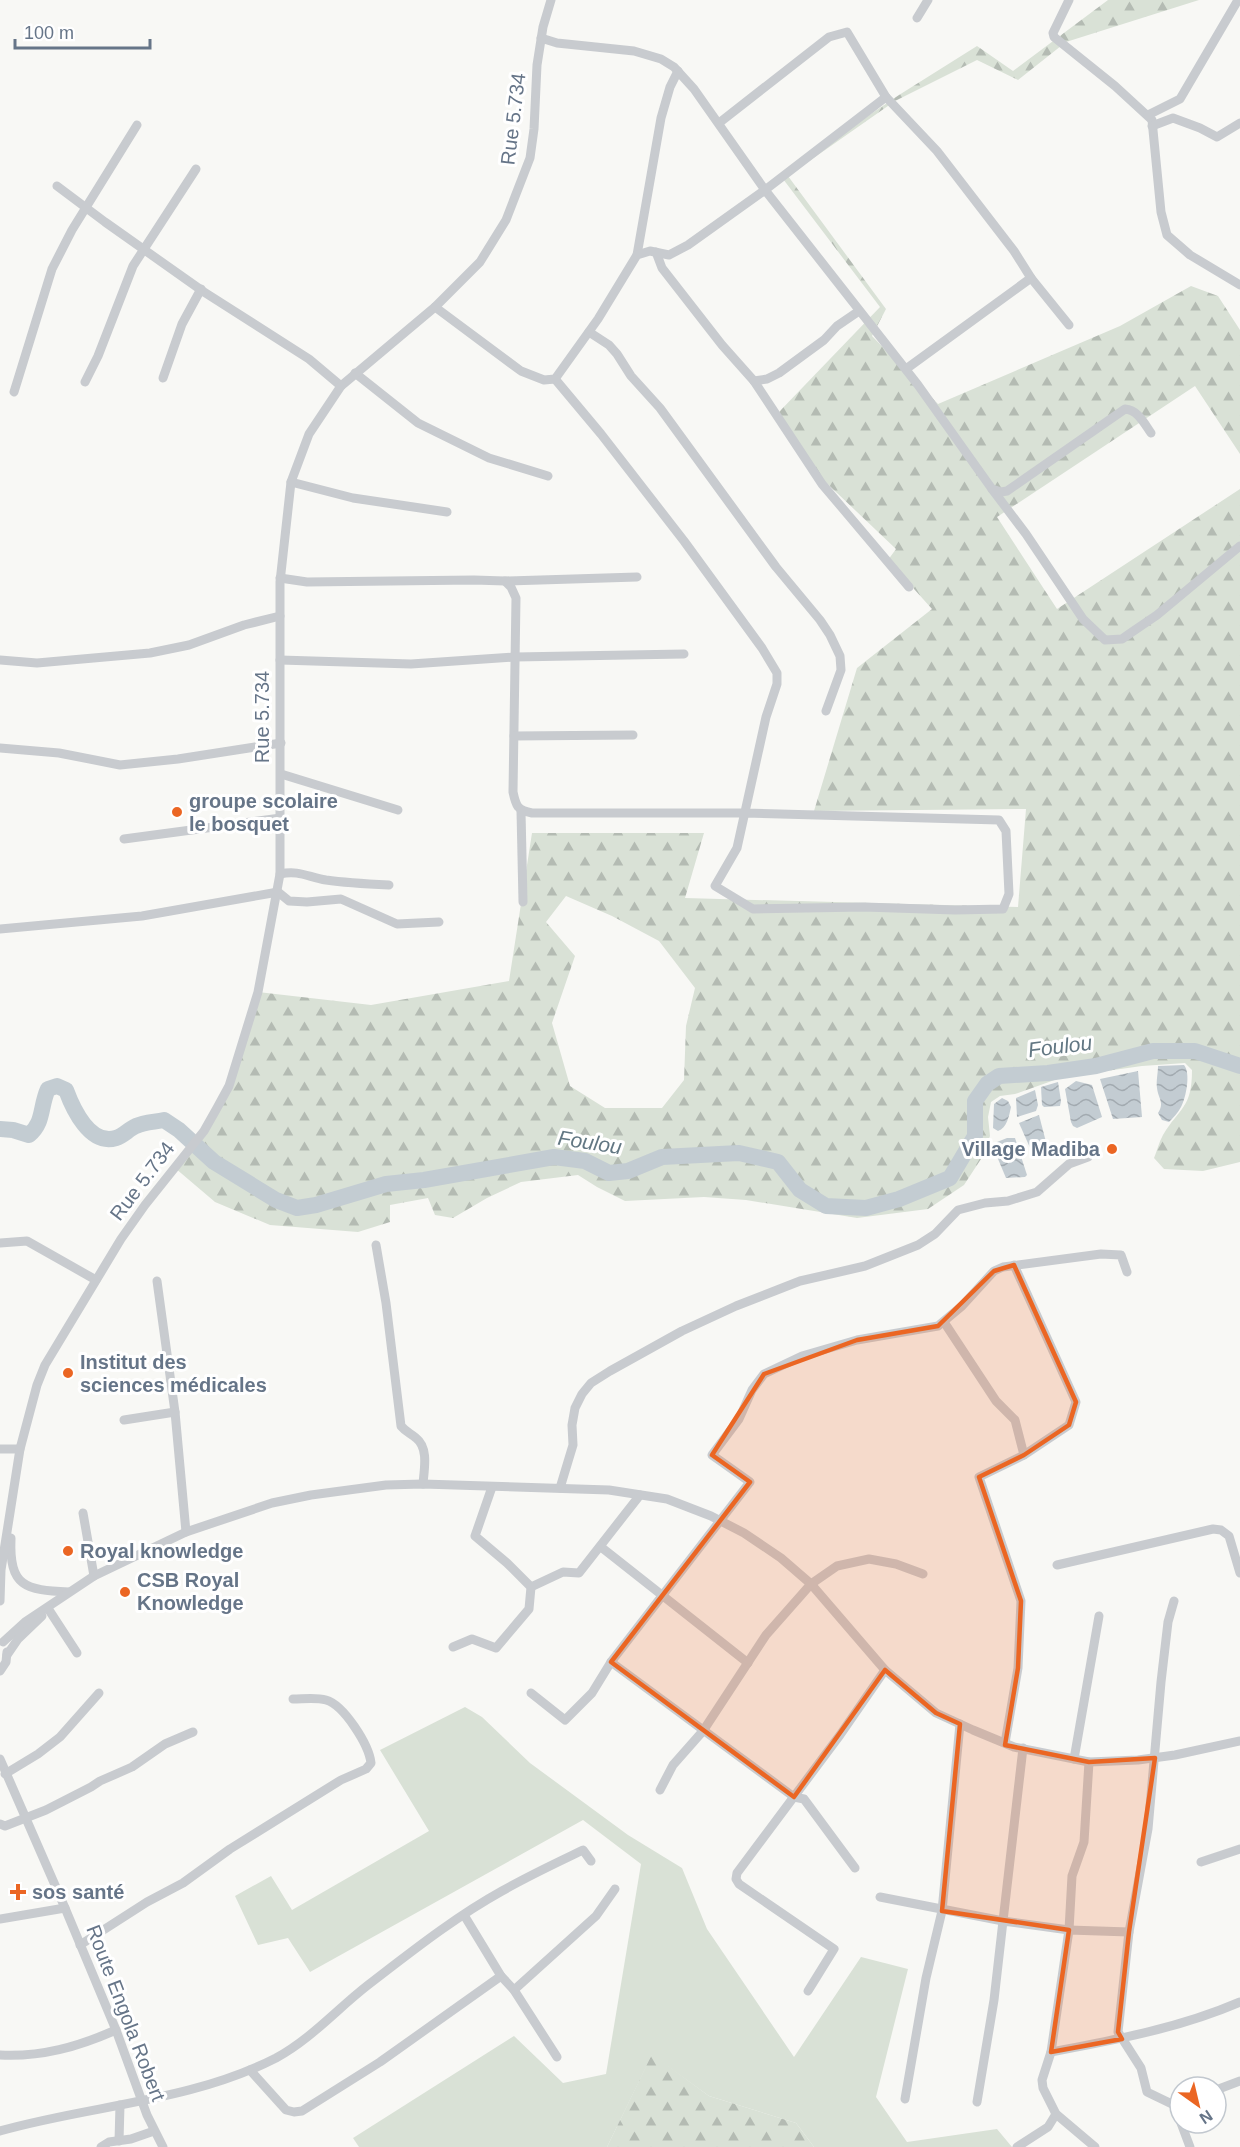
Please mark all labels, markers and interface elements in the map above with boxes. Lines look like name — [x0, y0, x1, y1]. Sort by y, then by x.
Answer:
scale bar — [15, 12, 150, 50]
text: 100 m — [24, 23, 74, 43]
street label: Rue 5.734 — [496, 72, 530, 166]
street label: Rue 5.734 — [251, 671, 273, 763]
place label: groupe scolaire le bosquet — [189, 790, 338, 835]
marker: groupe scolaire le bosquet — [170, 805, 184, 819]
water label: Foulou — [1027, 1031, 1094, 1061]
water label: Foulou — [556, 1126, 624, 1158]
street label: Rue 5.734 — [105, 1138, 179, 1224]
place label: Village Madiba — [961, 1138, 1101, 1160]
marker: Village Madiba — [1105, 1142, 1119, 1156]
place label: Institut des sciences médicales — [80, 1351, 267, 1396]
marker: Institut des sciences médicales — [61, 1366, 75, 1380]
place label: Royal knowledge — [80, 1540, 243, 1562]
marker: Royal knowledge — [61, 1544, 75, 1558]
place label: CSB Royal Knowledge — [137, 1569, 244, 1614]
marker: CSB Royal Knowledge — [118, 1585, 132, 1599]
place label: sos santé — [32, 1881, 124, 1903]
marker: sos santé — [9, 1883, 27, 1901]
street label: Route Engola Robert — [82, 1922, 170, 2105]
north arrow — [1168, 2075, 1228, 2135]
text: N — [1197, 2107, 1216, 2127]

